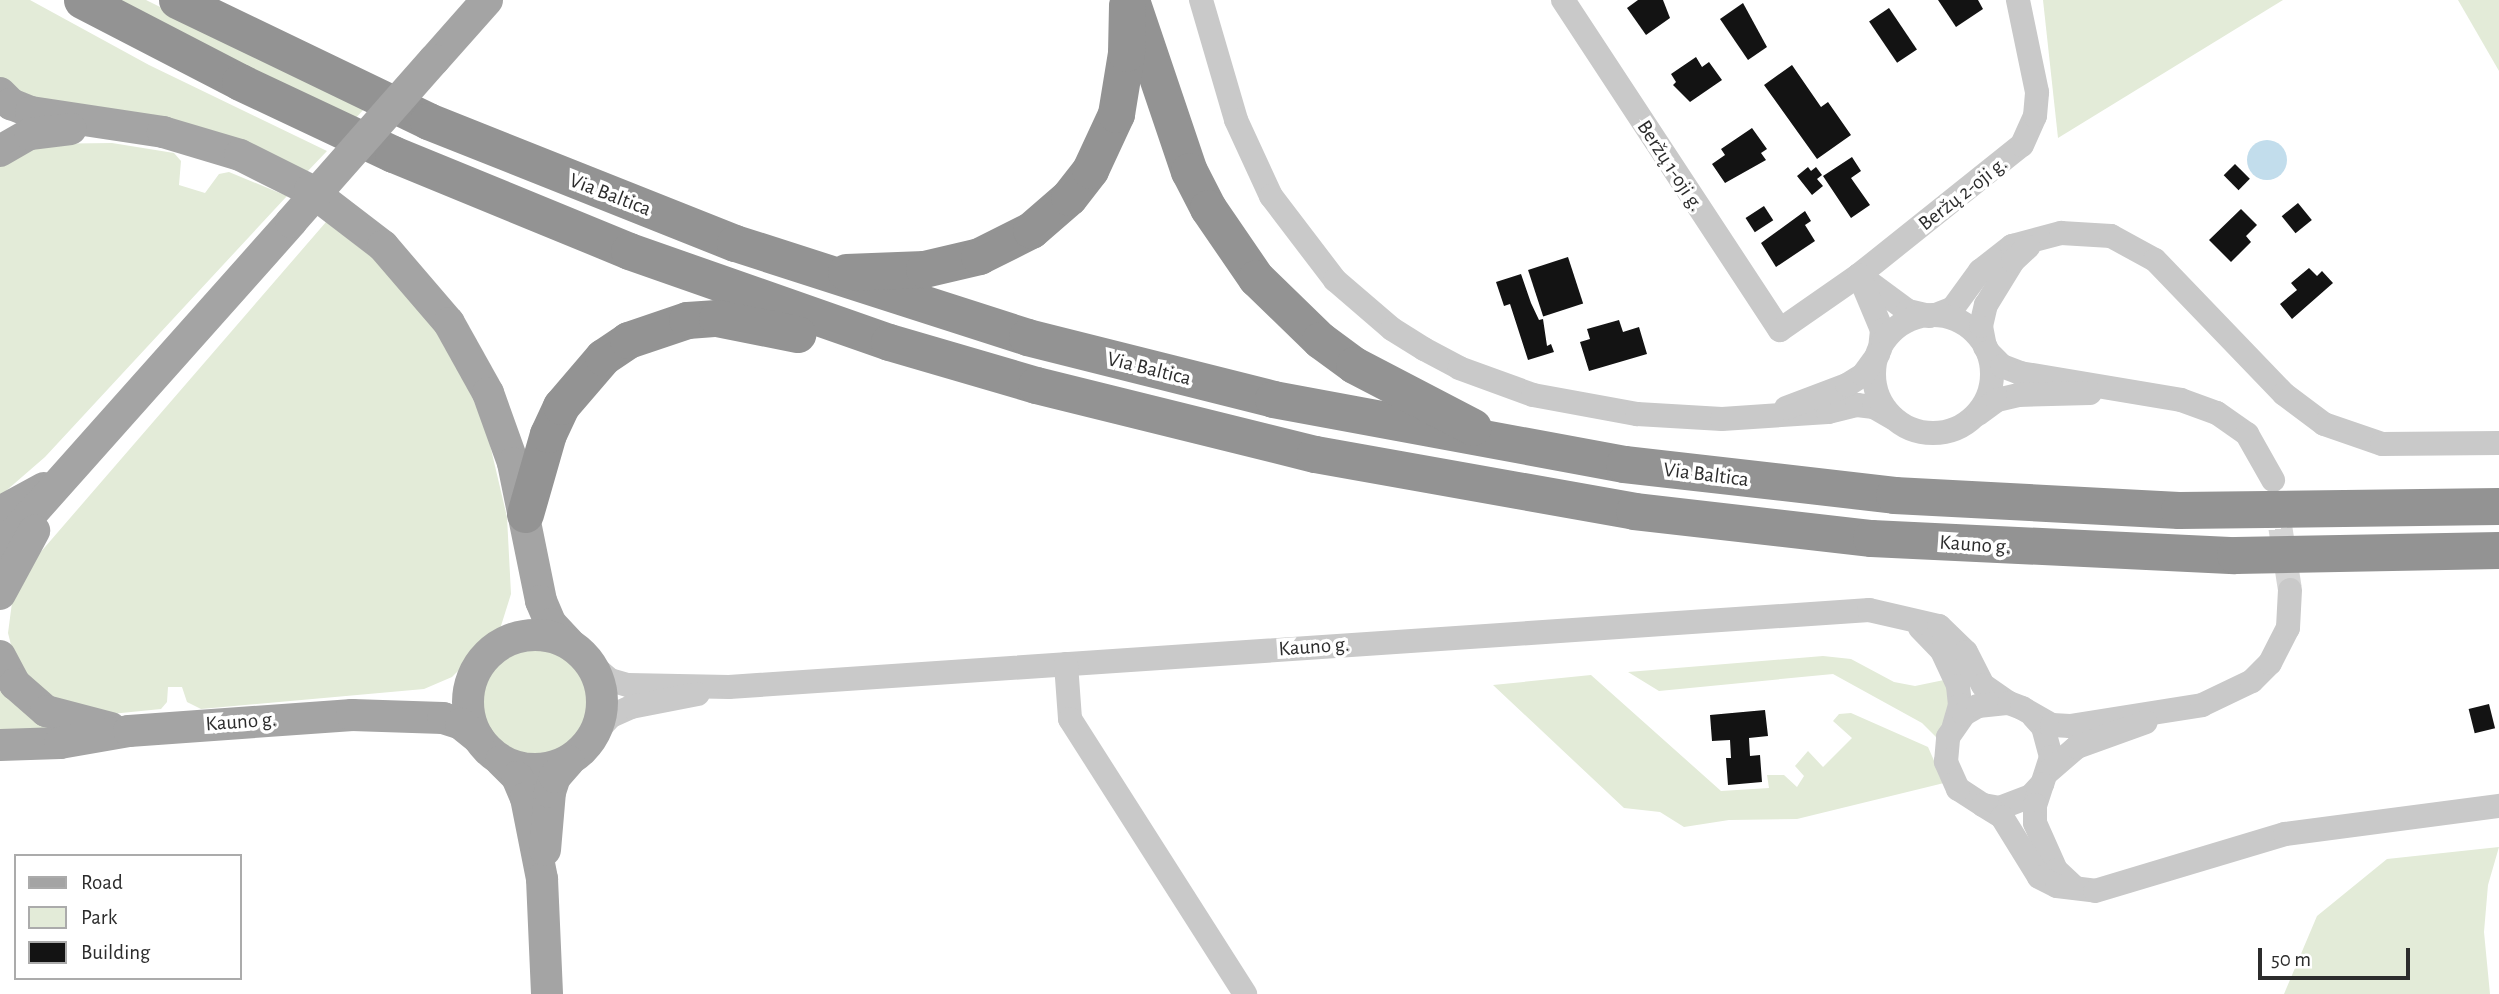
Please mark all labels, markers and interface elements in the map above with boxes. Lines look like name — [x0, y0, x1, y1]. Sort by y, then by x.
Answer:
street label: Beržų 1-oji g. — [1631, 116, 1709, 216]
street label: Beržų 2-oji g. — [1914, 151, 2012, 237]
street label: Via Baltica — [566, 168, 654, 222]
street label: Via Baltica — [1104, 346, 1194, 392]
street label: Via Baltica — [1662, 457, 1750, 493]
street label: Kauno g. — [1939, 530, 2011, 560]
street label: Kauno g. — [1278, 632, 1350, 662]
street label: Kauno g. — [205, 707, 277, 737]
legend — [14, 854, 242, 980]
text: Road — [81, 872, 123, 893]
text: Park — [81, 907, 117, 928]
scale bar — [2261, 934, 2413, 978]
text: Building — [81, 942, 150, 963]
text: 50 m — [2271, 949, 2311, 970]

